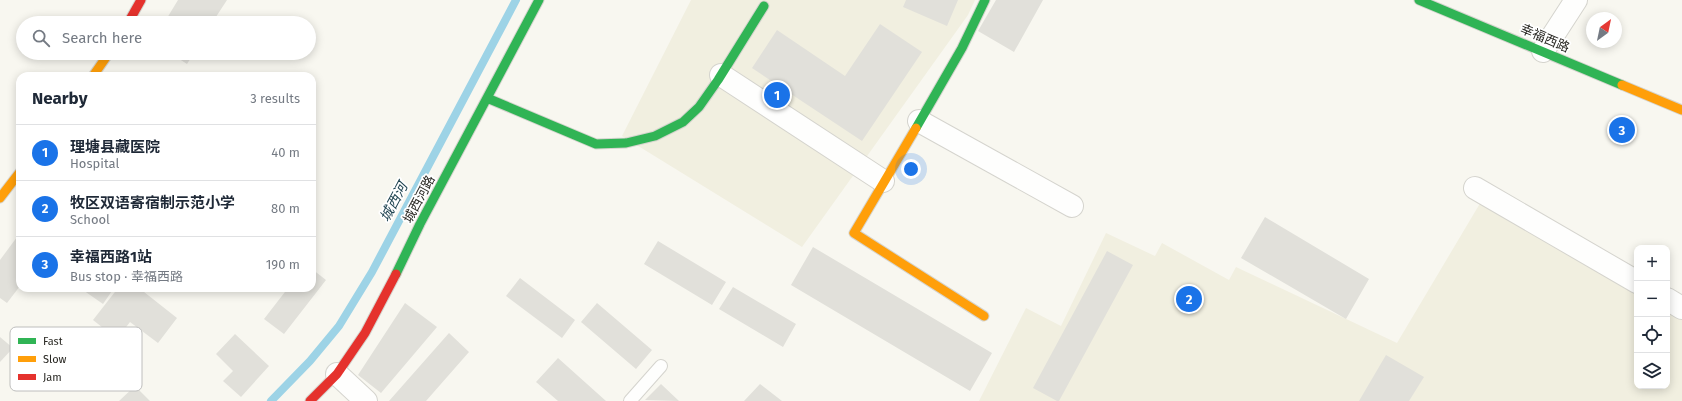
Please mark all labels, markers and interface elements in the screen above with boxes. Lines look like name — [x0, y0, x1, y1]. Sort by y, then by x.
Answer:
north arrow — [1586, 12, 1622, 48]
search box — [16, 16, 316, 60]
street label: 幸福西路 — [1518, 21, 1572, 55]
icon: search — [30, 27, 52, 49]
text: Search here — [62, 29, 142, 47]
pin: 1 — [764, 80, 790, 110]
text: Nearby — [32, 88, 87, 109]
text: 3 results — [250, 91, 300, 106]
pin: 3 — [1609, 115, 1635, 145]
text: 理塘县藏医院 — [70, 138, 160, 156]
text: 1 — [42, 145, 48, 160]
text: 40 m — [271, 145, 300, 160]
text: Hospital — [70, 156, 119, 171]
your location — [901, 159, 921, 179]
street label: 城西河路 — [400, 173, 438, 225]
water label: 城西河 — [377, 177, 413, 225]
text: 牧区双语寄宿制示范小学 — [70, 194, 235, 212]
text: 2 — [42, 201, 48, 216]
text: 80 m — [271, 201, 300, 216]
text: School — [70, 212, 110, 227]
map controls — [1634, 245, 1670, 389]
button: + — [1634, 245, 1670, 281]
text: 幸福西路1站 — [70, 248, 152, 266]
text: 3 — [42, 257, 48, 272]
text: 190 m — [266, 257, 300, 272]
text: Bus stop · 幸福西路 — [70, 269, 183, 284]
button: − — [1634, 281, 1670, 317]
pin: 2 — [1176, 284, 1202, 314]
button: locate — [1634, 317, 1670, 353]
legend — [10, 327, 142, 391]
text: Fast — [43, 335, 63, 348]
text: Slow — [43, 353, 67, 366]
button: layers — [1634, 353, 1670, 389]
text: Jam — [43, 371, 62, 384]

